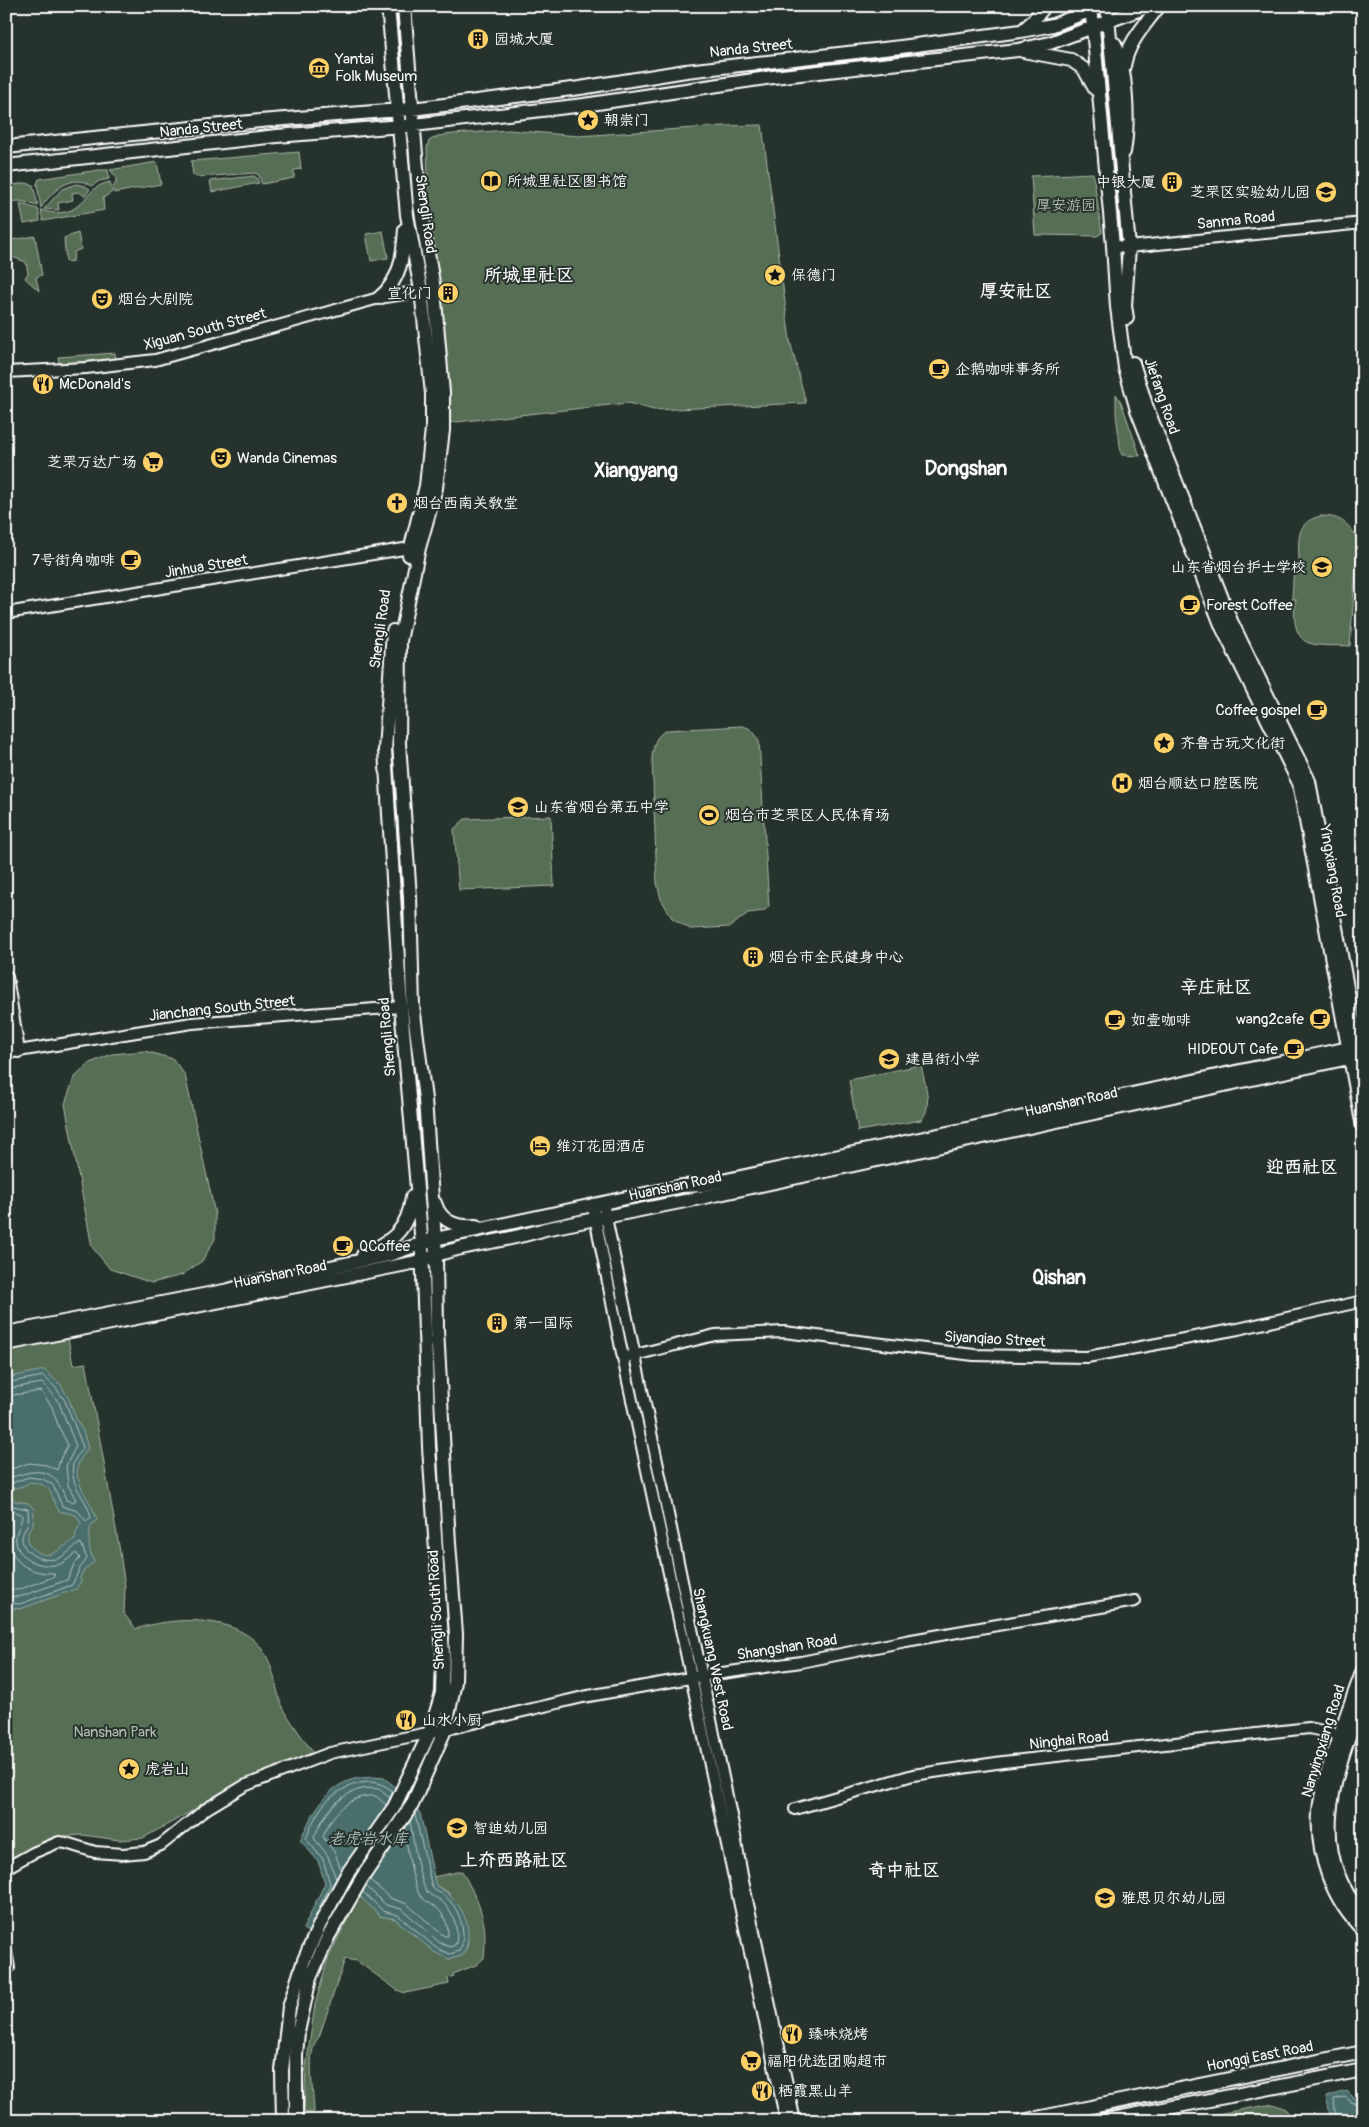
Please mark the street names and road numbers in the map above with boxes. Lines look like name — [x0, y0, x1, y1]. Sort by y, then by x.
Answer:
street label: Nanda Street — [709, 35, 794, 62]
street label: Nanda Street — [159, 115, 244, 142]
street label: Shengli Road — [411, 173, 440, 255]
street label: Sanma Road — [1196, 207, 1276, 234]
street label: Xiguan South Street — [142, 304, 269, 355]
street label: Jiefang Road — [1140, 355, 1183, 437]
street label: Jinhua Street — [163, 550, 250, 582]
street label: Shengli Road — [366, 588, 395, 670]
street label: Yingxiang Road — [1315, 822, 1350, 919]
street label: Jianchang South Street — [148, 991, 297, 1026]
street label: Shengli Road — [375, 997, 400, 1077]
street label: Huanshan Road — [1023, 1083, 1119, 1122]
street label: Huanshan Road — [627, 1167, 723, 1206]
street label: Huanshan Road — [232, 1256, 328, 1293]
street label: Siyanqiao Street — [944, 1327, 1047, 1352]
street label: Shengli South Road — [424, 1549, 449, 1670]
street label: Shangkuang West Road — [688, 1586, 737, 1732]
street label: Shangshan Road — [736, 1630, 839, 1665]
street label: Nanyingxiang Road — [1297, 1682, 1350, 1800]
street label: Ninghai Road — [1028, 1727, 1110, 1754]
street label: Hongqi East Road — [1205, 2037, 1315, 2076]

